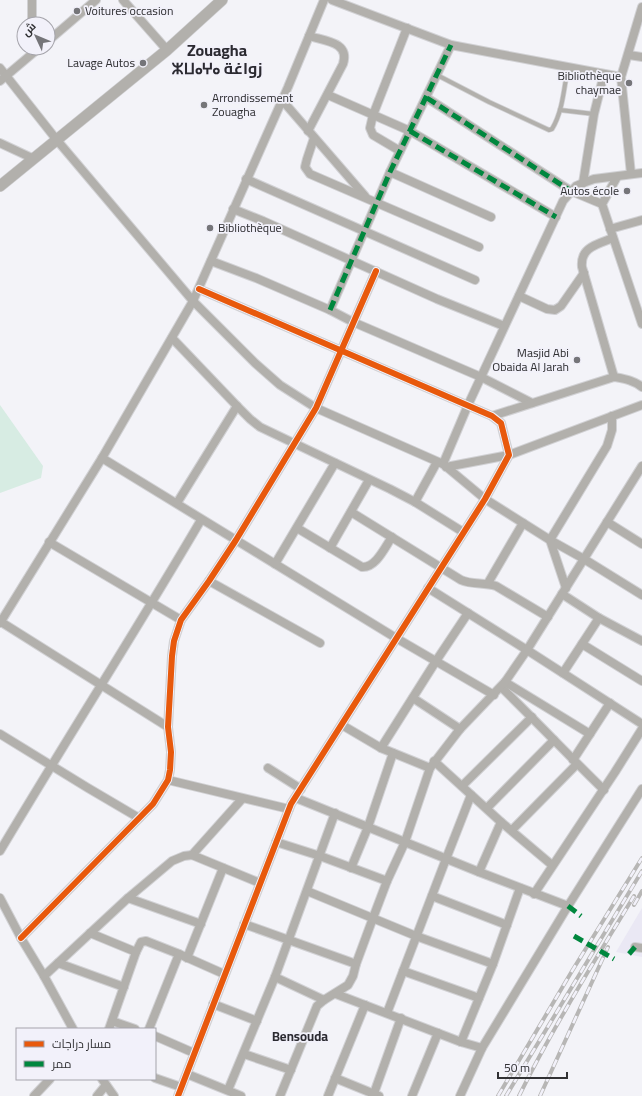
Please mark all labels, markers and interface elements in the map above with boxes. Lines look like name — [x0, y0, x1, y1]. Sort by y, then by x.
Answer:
place label: Voitures occasion — [85, 0, 173, 22]
marker: Voitures occasion — [72, 6, 82, 16]
north arrow — [16, 16, 56, 56]
text: ش — [17, 17, 41, 41]
district label: Zouagha ⵣⵡⴰⵖⴰ زواغة — [172, 35, 262, 83]
place label: Lavage Autos — [67, 51, 135, 74]
marker: Lavage Autos — [138, 58, 148, 68]
place label: Bibliothèque chaymae — [557, 64, 621, 101]
marker: Bibliothèque chaymae — [624, 78, 634, 88]
place label: Arrondissement Zouagha — [212, 86, 294, 123]
marker: Arrondissement Zouagha — [199, 100, 209, 110]
place label: Autos école — [560, 179, 619, 202]
marker: Autos école — [622, 186, 632, 196]
place label: Bibliothèque — [218, 216, 282, 239]
marker: Bibliothèque — [205, 223, 215, 233]
place label: Masjid Abi Obaida Al Jarah — [492, 341, 569, 378]
marker: Masjid Abi Obaida Al Jarah — [572, 355, 582, 365]
district label: Bensouda — [272, 1024, 328, 1048]
legend — [16, 1028, 156, 1080]
text: مسار دراجات — [52, 1032, 111, 1055]
text: ممر — [51, 1052, 71, 1075]
scale bar — [498, 1054, 567, 1080]
text: 50 m — [504, 1056, 530, 1079]

